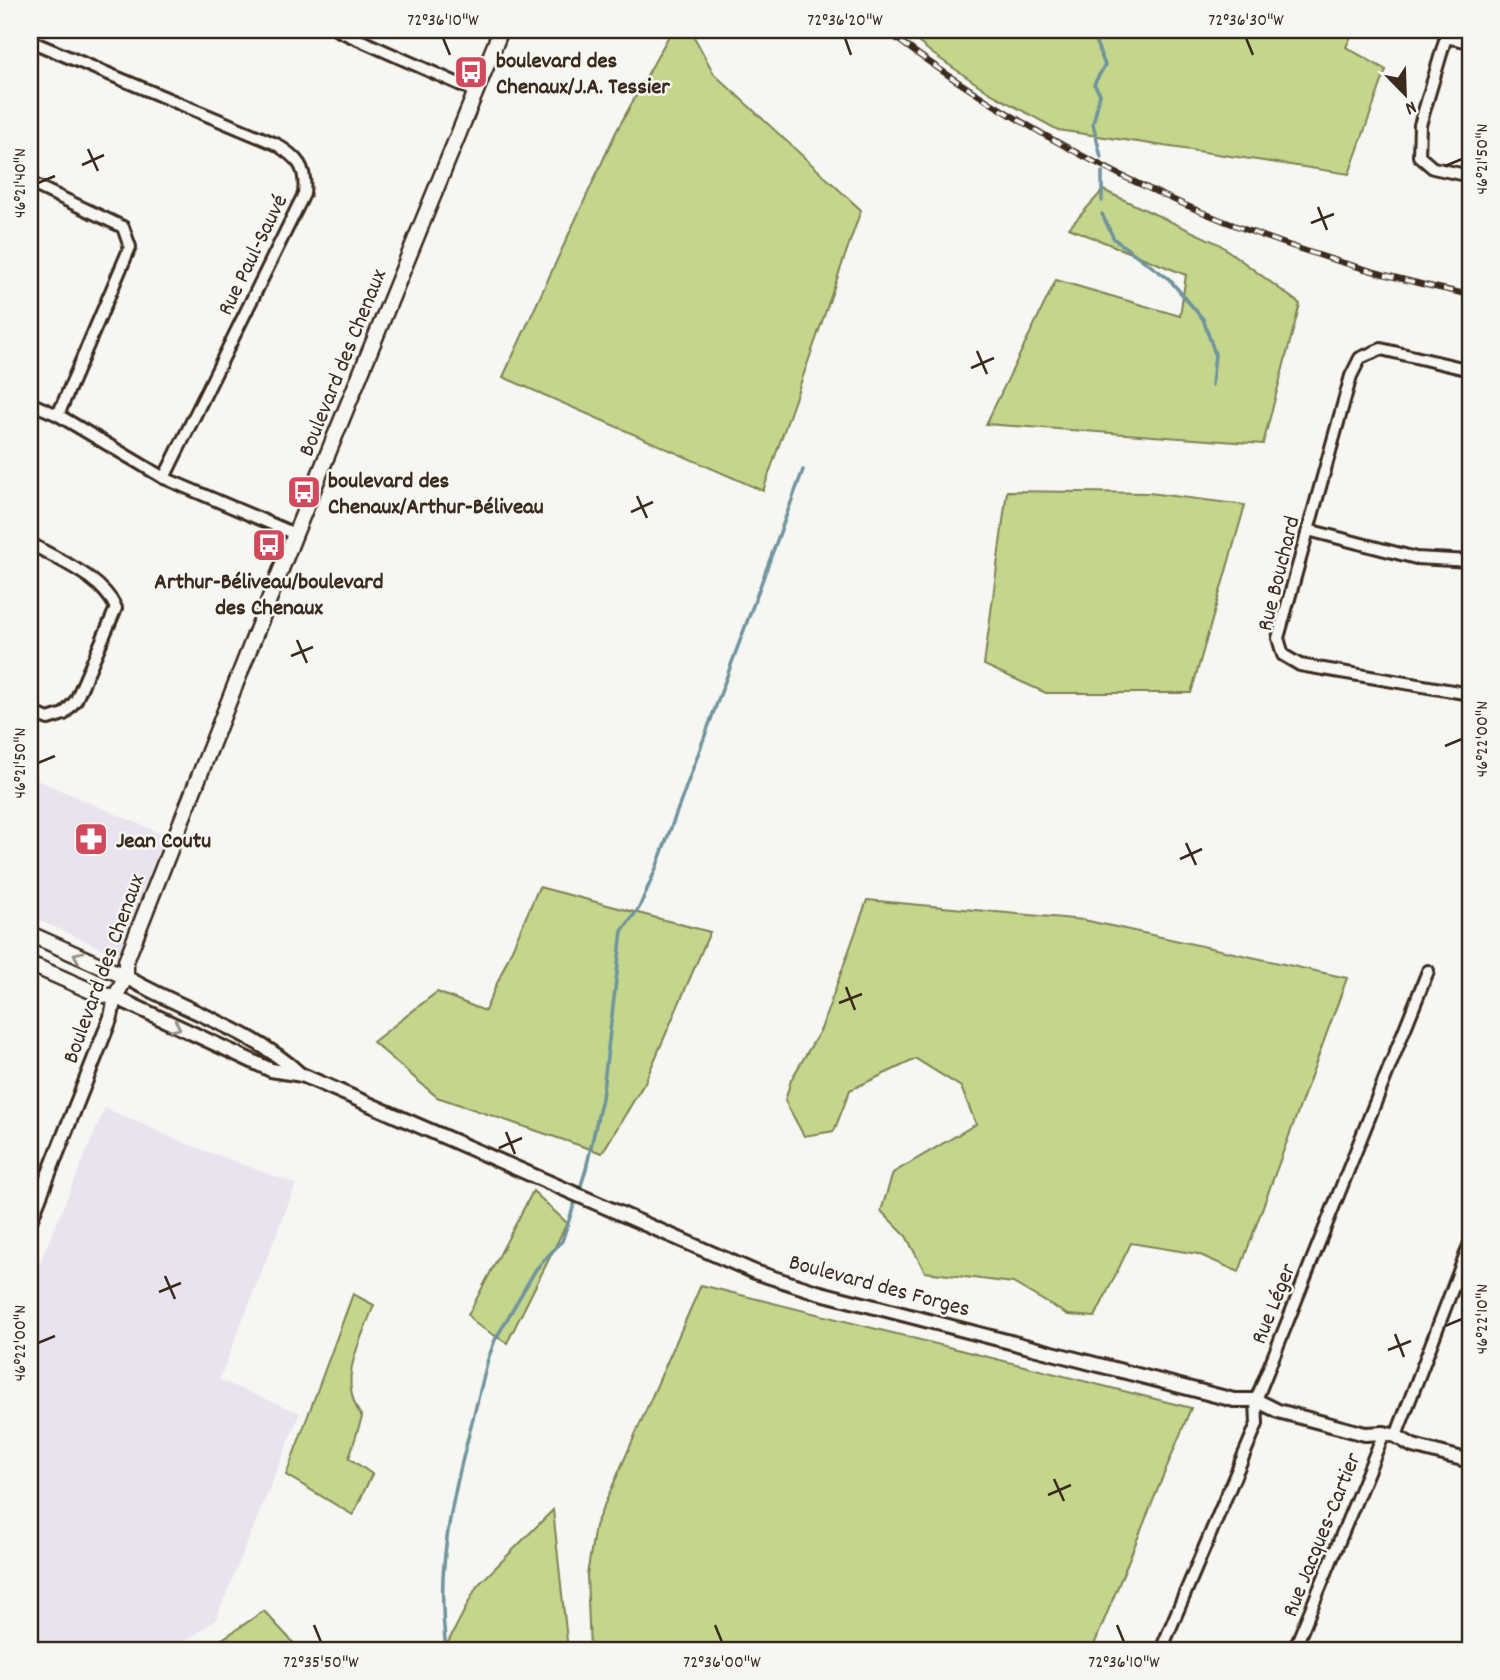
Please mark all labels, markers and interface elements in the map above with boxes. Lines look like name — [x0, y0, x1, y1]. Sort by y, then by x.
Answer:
text: 72°36'10"W — [407, 9, 479, 34]
text: 72°36'20"W — [807, 9, 883, 34]
text: 72°36'30"W — [1208, 9, 1284, 34]
place label: boulevard des Chenaux/J.A. Tessier — [496, 46, 670, 105]
bus stop icon: boulevard des Chenaux/J.A. Tessier — [452, 53, 490, 91]
north arrow — [1370, 60, 1440, 130]
text: N — [1401, 92, 1420, 121]
text: 46°21'50"N — [1471, 124, 1496, 194]
text: 46°21'40"N — [9, 148, 34, 218]
street label: Rue Paul-Sauvé — [211, 189, 298, 322]
street label: Boulevard des Chenaux — [292, 264, 397, 462]
place label: boulevard des Chenaux/Arthur-Béliveau — [328, 466, 544, 525]
bus stop icon: boulevard des Chenaux/Arthur-Béliveau — [285, 473, 323, 511]
street label: Rue Bouchard — [1250, 513, 1311, 635]
bus stop icon: Arthur-Béliveau/boulevard des Chenaux — [250, 526, 288, 564]
place label: Arthur-Béliveau/boulevard des Chenaux — [154, 567, 384, 626]
text: 46°22'00"N — [1471, 701, 1496, 777]
text: 46°21'50"N — [9, 728, 34, 798]
pharmacy icon: Jean Coutu — [72, 820, 110, 858]
place label: Jean Coutu — [116, 826, 211, 859]
street label: Boulevard des Chenaux — [56, 869, 155, 1069]
one-way arrow — [73, 950, 85, 964]
one-way arrow — [169, 1019, 182, 1033]
street label: Boulevard des Forges — [785, 1247, 973, 1327]
street label: Rue Léger — [1244, 1259, 1307, 1350]
text: 46°22'10"N — [1471, 1284, 1496, 1354]
text: 46°22'00"N — [9, 1305, 34, 1381]
street label: Rue Jacques-Cartier — [1275, 1448, 1371, 1623]
text: 72°35'50"W — [283, 1651, 359, 1676]
text: 72°36'00"W — [683, 1651, 761, 1676]
text: 72°36'10"W — [1088, 1651, 1160, 1676]

